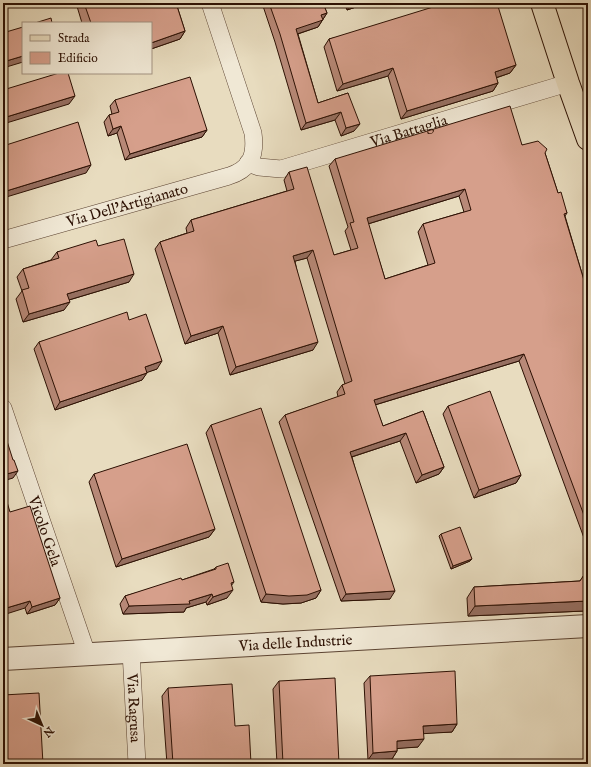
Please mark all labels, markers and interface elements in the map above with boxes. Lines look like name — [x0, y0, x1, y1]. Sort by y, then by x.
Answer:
legend — [22, 22, 152, 74]
text: Strada — [58, 31, 90, 46]
text: Edificio — [58, 51, 98, 66]
street label: Via Battaglia — [367, 110, 450, 152]
street label: Via Dell'Artigianato — [63, 179, 190, 231]
street label: Vicolo Gela — [24, 492, 66, 569]
street label: Via delle Industrie — [237, 630, 353, 655]
street label: Via Ragusa — [123, 672, 145, 743]
north arrow — [22, 705, 62, 745]
text: N — [40, 722, 57, 740]

